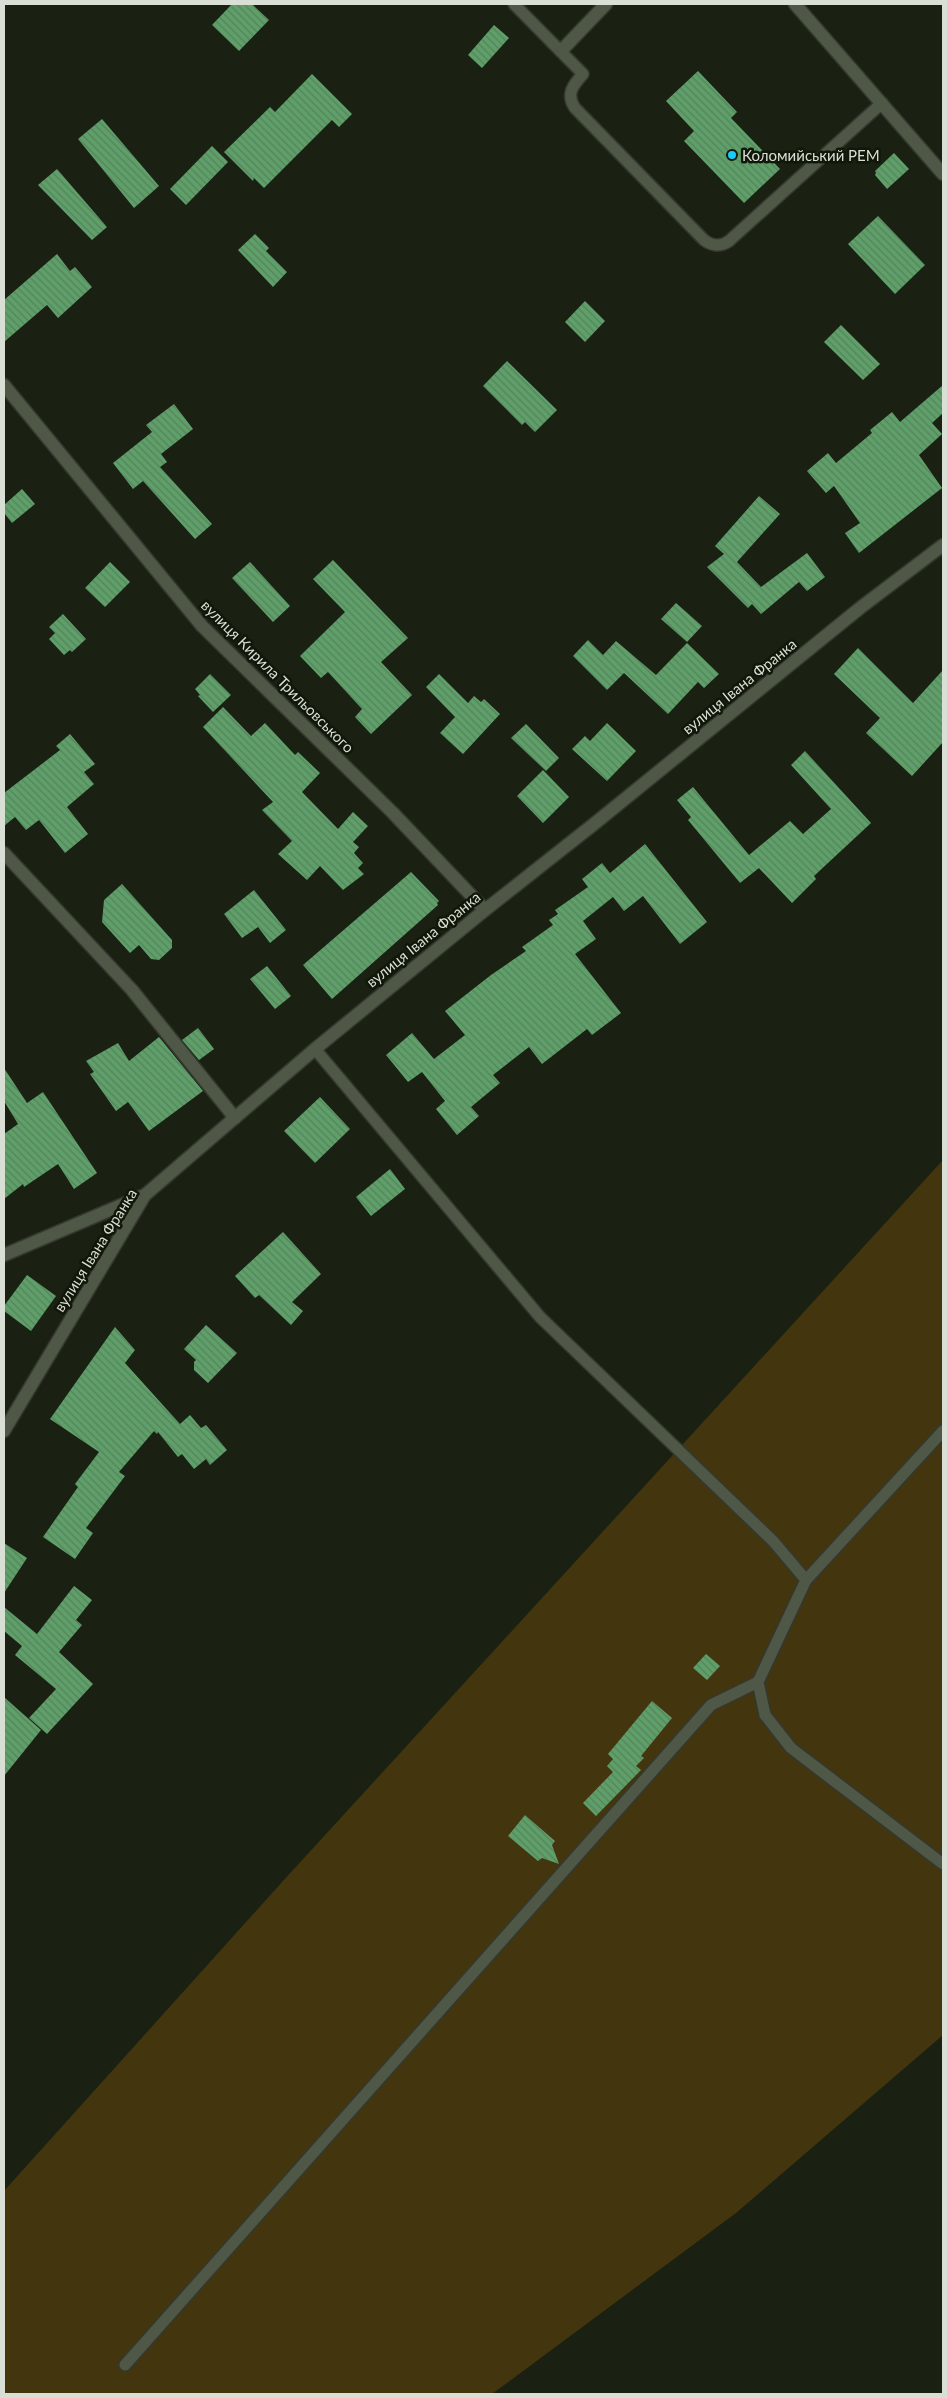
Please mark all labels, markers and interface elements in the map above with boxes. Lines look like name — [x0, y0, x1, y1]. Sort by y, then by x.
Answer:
place label: Коломийський РЕМ — [742, 146, 880, 164]
marker: Коломийський РЕМ — [726, 149, 738, 161]
street label: вулиця Кирила Трильовського — [198, 596, 358, 756]
street label: вулиця Івана Франка — [678, 634, 800, 738]
street label: вулиця Івана Франка — [362, 887, 484, 991]
street label: вулиця Івана Франка — [50, 1185, 140, 1315]

